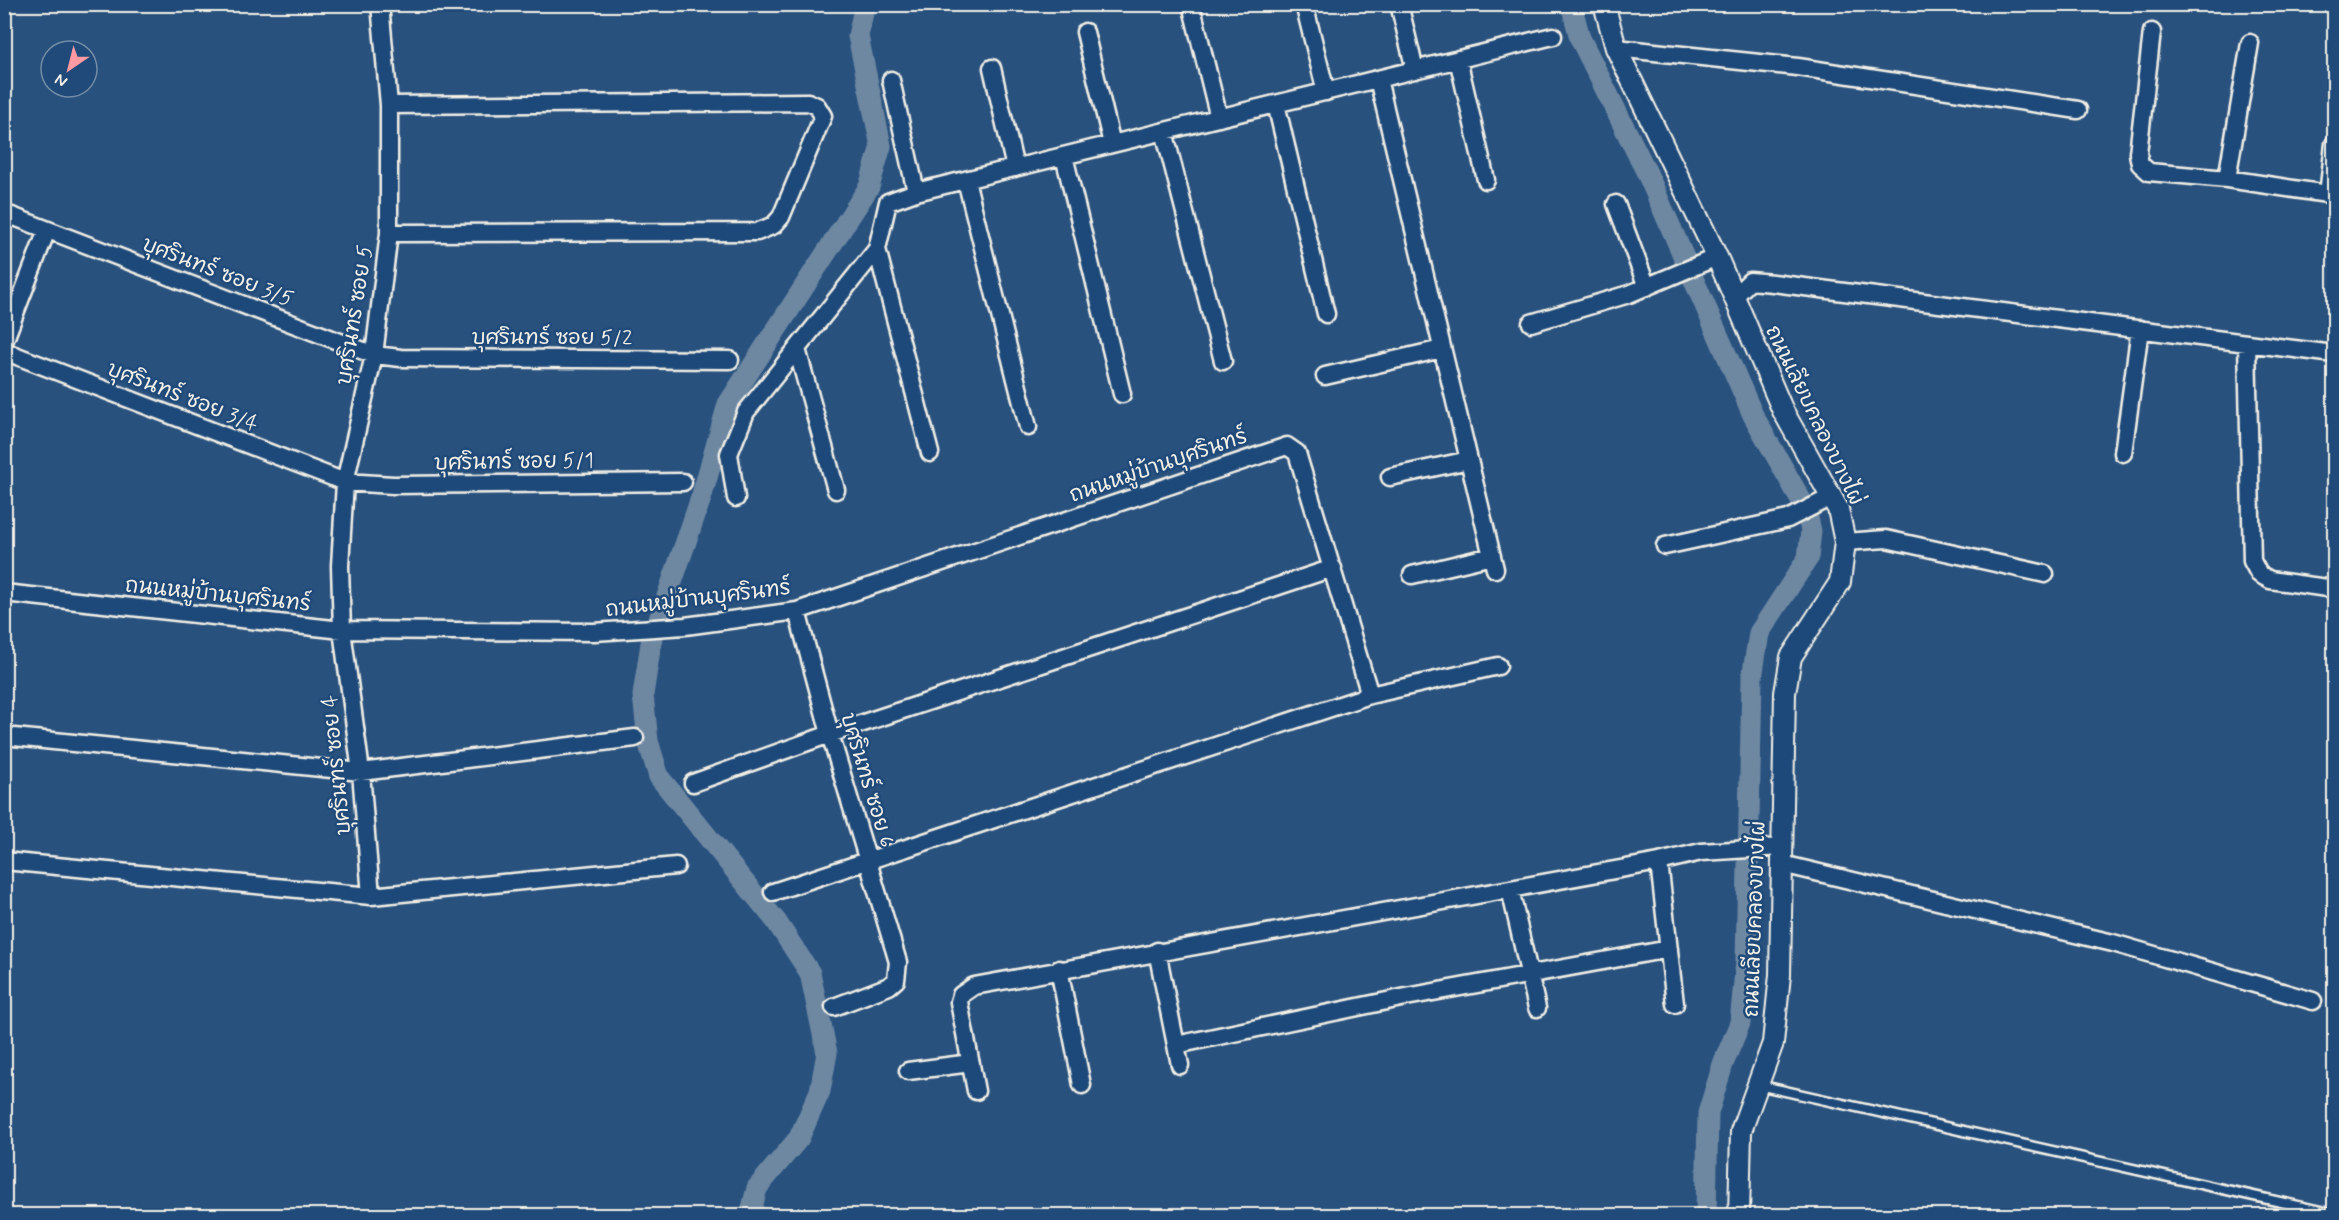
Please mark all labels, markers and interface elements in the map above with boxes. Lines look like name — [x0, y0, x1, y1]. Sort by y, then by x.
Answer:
north arrow — [39, 39, 99, 99]
text: N — [51, 68, 72, 92]
street label: บุศรินทร์ ซอย 3/5 — [138, 230, 297, 315]
street label: บุศรินทร์ ซอย 5 — [330, 243, 381, 387]
street label: ถนนเลียบคลองบางไผ่ — [1758, 321, 1870, 510]
street label: บุศรินทร์ ซอย 5/2 — [472, 324, 632, 353]
street label: บุศรินทร์ ซอย 3/4 — [103, 355, 262, 440]
street label: ถนนหมู่บ้านบุศรินทร์ — [1066, 422, 1251, 510]
street label: บุศรินทร์ ซอย 5/1 — [434, 447, 594, 478]
street label: ถนนหมู่บ้านบุศรินทร์ — [124, 571, 312, 620]
street label: ถนนหมู่บ้านบุศรินทร์ — [604, 574, 792, 625]
street label: บุศรินทร์ ซอย 4 — [316, 693, 359, 836]
street label: บุศรินทร์ ซอย 6 — [832, 710, 901, 851]
street label: ถนนเลียบคลองบางไผ่ — [1738, 820, 1772, 1018]

